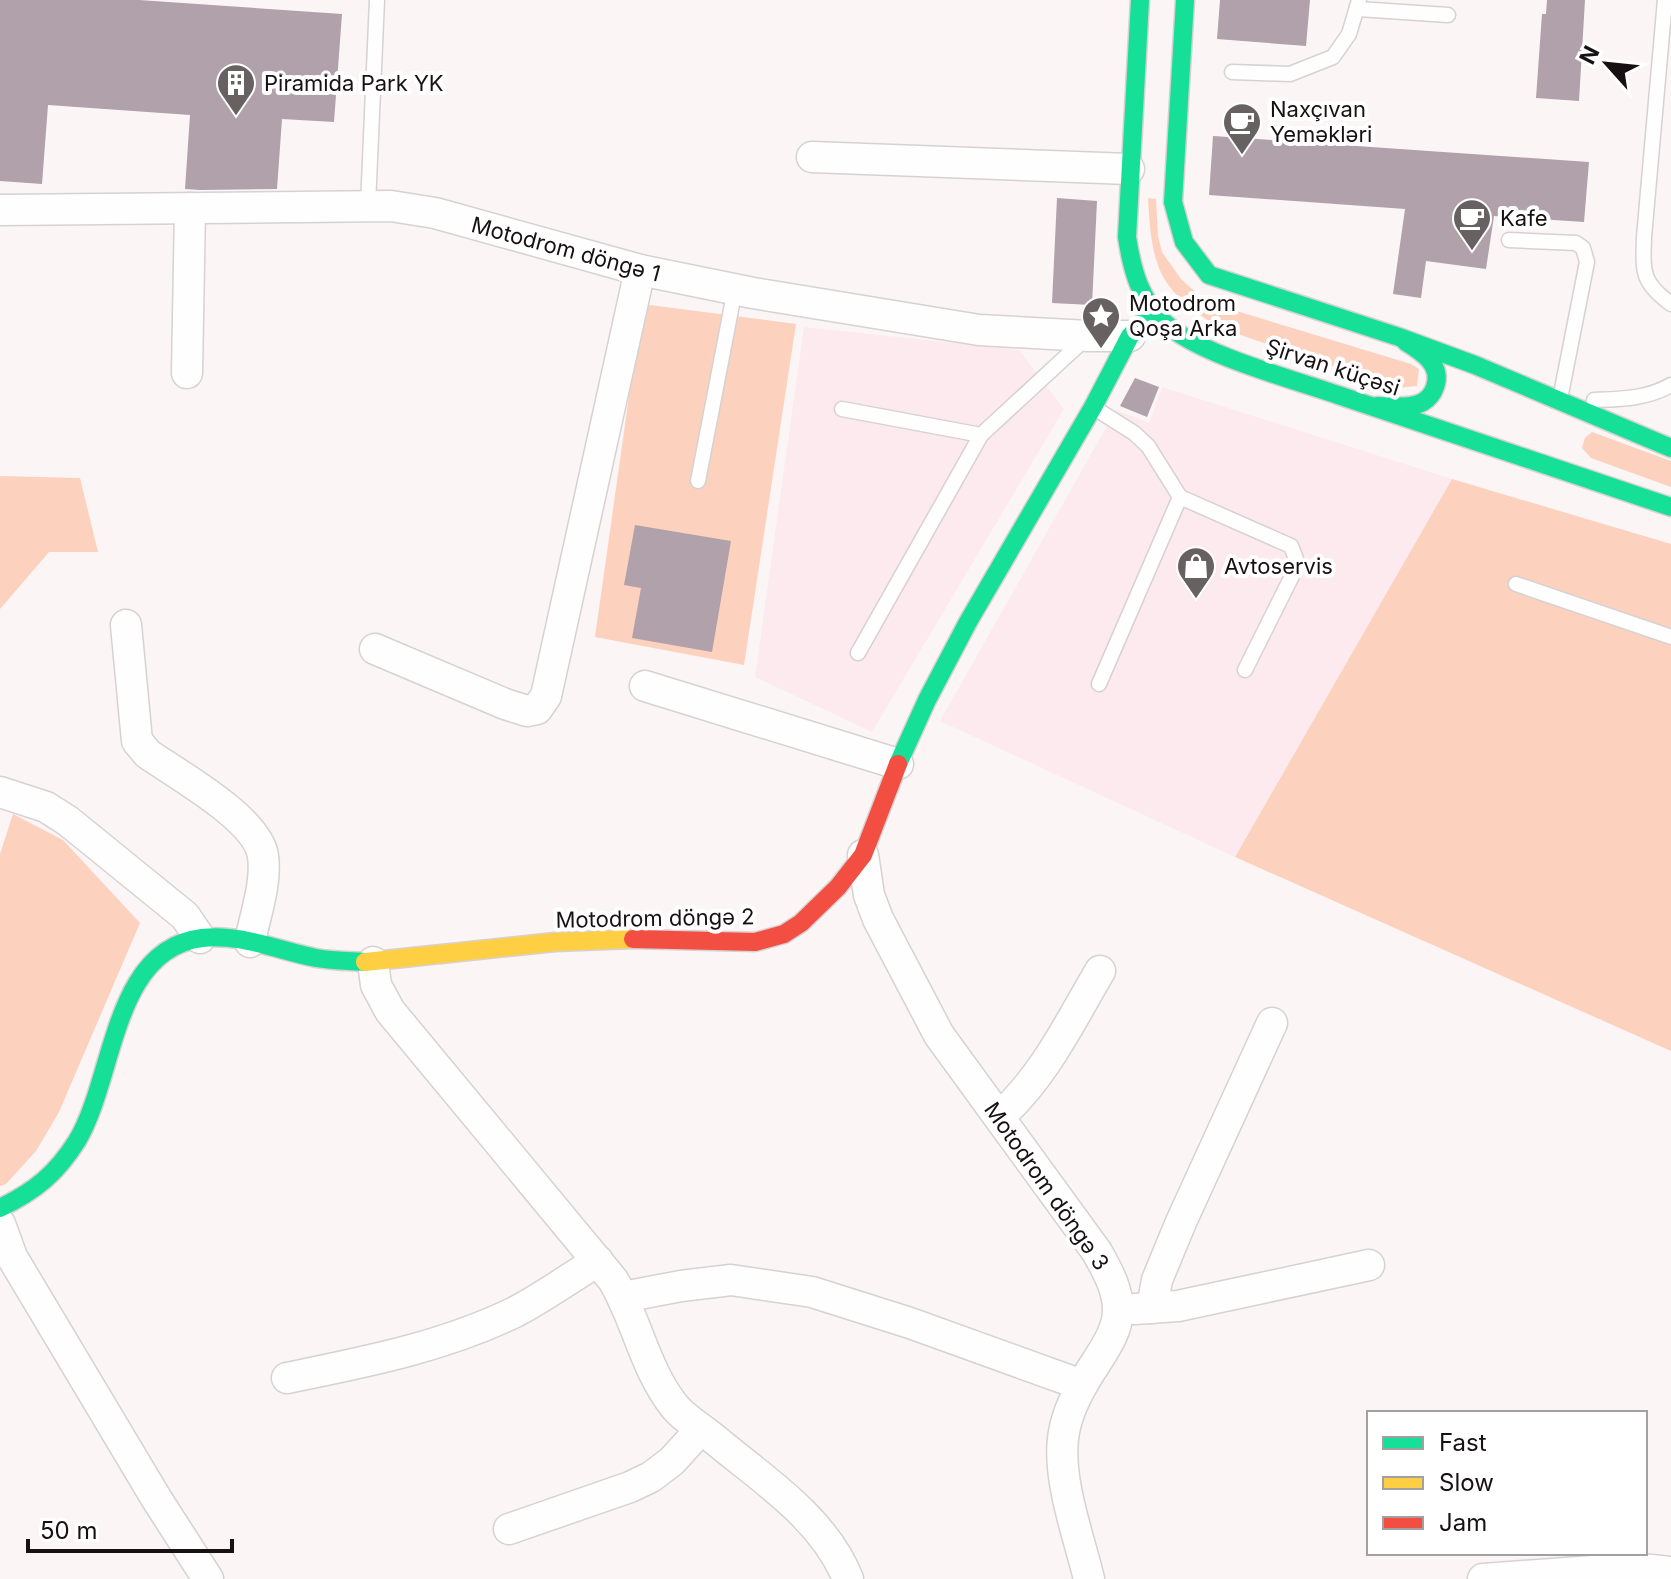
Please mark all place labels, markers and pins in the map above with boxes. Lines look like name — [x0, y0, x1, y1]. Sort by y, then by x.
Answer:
building icon: Piramida Park YK — [215, 62, 257, 117]
place label: Piramida Park YK — [264, 70, 444, 96]
place label: Naxçıvan Yeməkləri — [1270, 96, 1372, 147]
cafe icon: Naxçıvan Yeməkləri — [1221, 101, 1263, 156]
cafe icon: Kafe — [1451, 197, 1493, 252]
place label: Kafe — [1500, 205, 1547, 231]
place label: Motodrom Qoşa Arka — [1129, 290, 1237, 341]
place icon: Motodrom Qoşa Arka — [1080, 295, 1122, 350]
shop icon: Avtoservis — [1175, 545, 1217, 600]
place label: Avtoservis — [1224, 553, 1333, 579]

